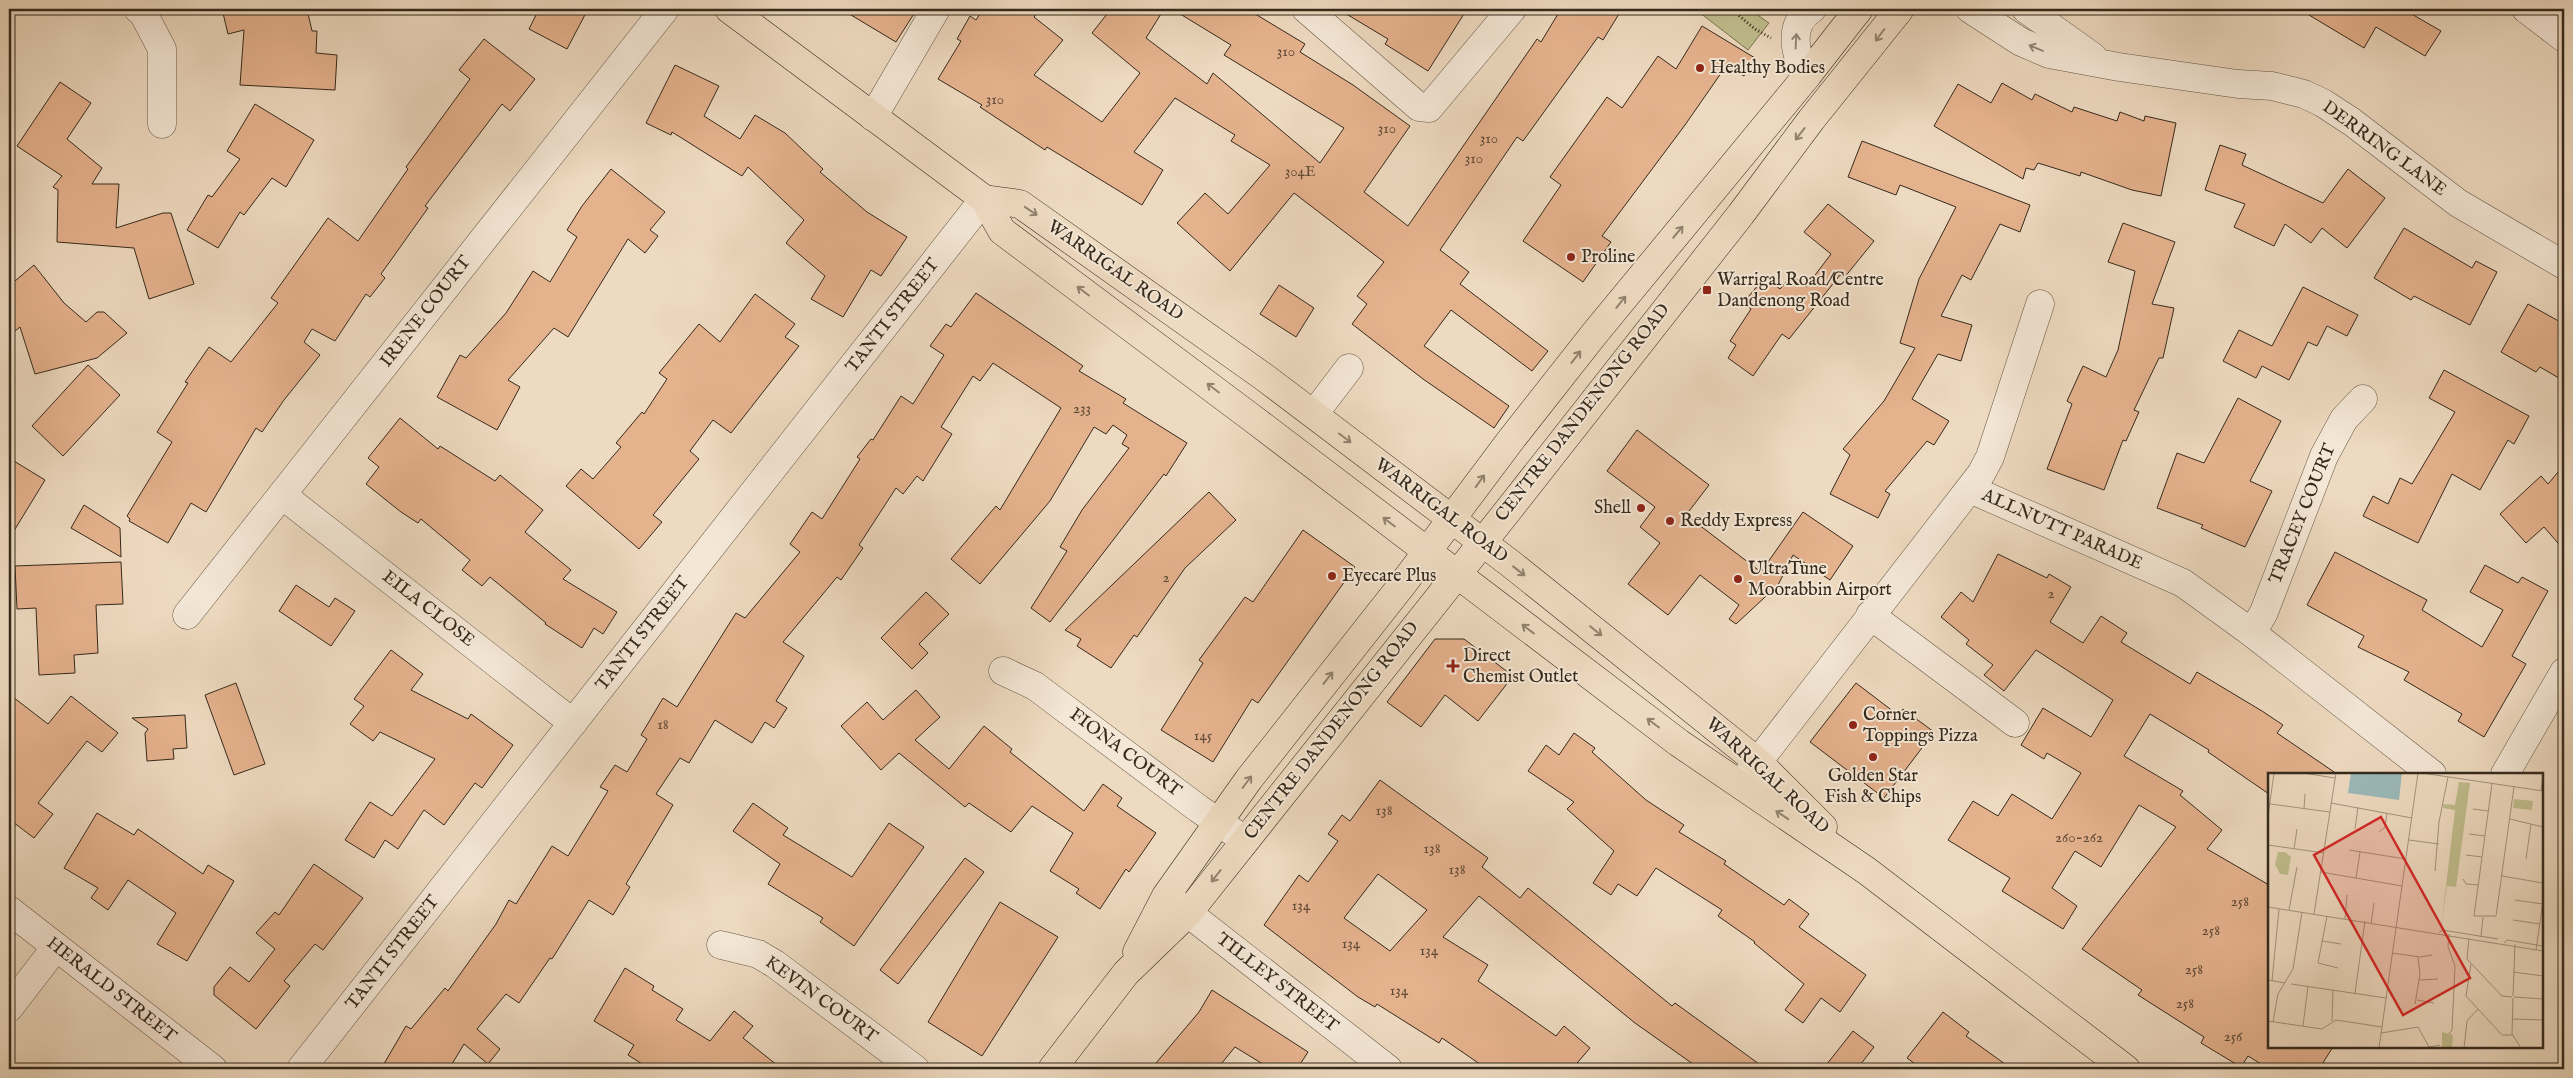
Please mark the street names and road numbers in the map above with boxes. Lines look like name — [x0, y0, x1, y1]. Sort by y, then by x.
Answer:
street label: DERRING LANE — [2317, 96, 2451, 202]
street label: WARRIGAL ROAD — [1043, 215, 1187, 327]
street label: IRENE COURT — [375, 252, 477, 372]
street label: TANTI STREET — [841, 254, 945, 378]
street label: CENTRE DANDENONG ROAD — [1491, 299, 1675, 527]
street label: TRACEY COURT — [2264, 441, 2342, 587]
street label: WARRIGAL ROAD — [1370, 453, 1512, 569]
street label: ALLNUTT PARADE — [1977, 484, 2146, 576]
street label: EILA CLOSE — [377, 566, 479, 652]
street label: TANTI STREET — [591, 572, 695, 696]
street label: CENTRE DANDENONG ROAD — [1240, 617, 1424, 845]
street label: FIONA COURT — [1064, 703, 1186, 803]
street label: WARRIGAL ROAD — [1700, 713, 1834, 839]
street label: TANTI STREET — [341, 891, 445, 1015]
street label: TILLEY STREET — [1211, 928, 1343, 1038]
street label: HERALD STREET — [41, 932, 181, 1048]
street label: KEVIN COURT — [760, 951, 882, 1049]

